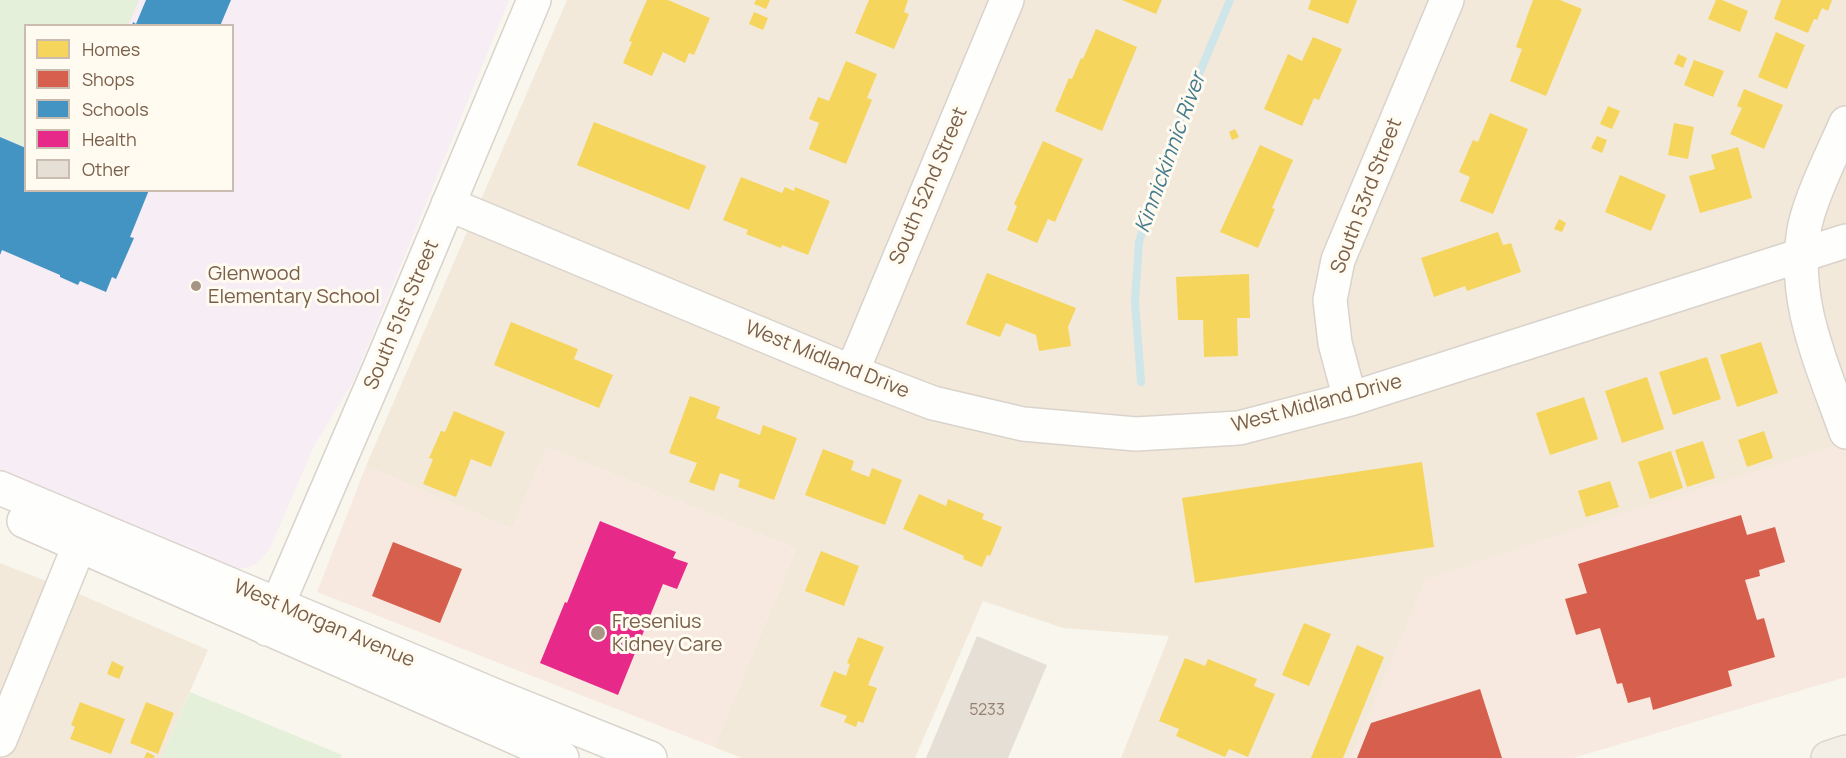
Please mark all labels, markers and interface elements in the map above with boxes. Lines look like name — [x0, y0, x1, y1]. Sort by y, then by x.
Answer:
legend — [24, 24, 234, 192]
text: Homes — [82, 37, 140, 61]
text: Shops — [82, 67, 134, 91]
water label: Kinnickinnic River — [1130, 70, 1212, 236]
text: Schools — [82, 97, 149, 121]
street label: South 52nd Street — [885, 104, 973, 268]
street label: South 53rd Street — [1326, 115, 1408, 277]
text: Health — [82, 127, 137, 151]
text: Other — [82, 157, 130, 181]
street label: South 51st Street — [360, 236, 444, 394]
place label: Glenwood Elementary School — [208, 262, 380, 309]
marker: Glenwood Elementary School — [189, 279, 203, 293]
street label: West Midland Drive — [741, 316, 913, 404]
street label: West Midland Drive — [1229, 370, 1405, 438]
street label: West Morgan Avenue — [230, 575, 418, 673]
place label: Fresenius Kidney Care — [612, 610, 722, 657]
marker: Fresenius Kidney Care — [589, 624, 607, 642]
house number: 5233 — [969, 701, 1005, 721]

